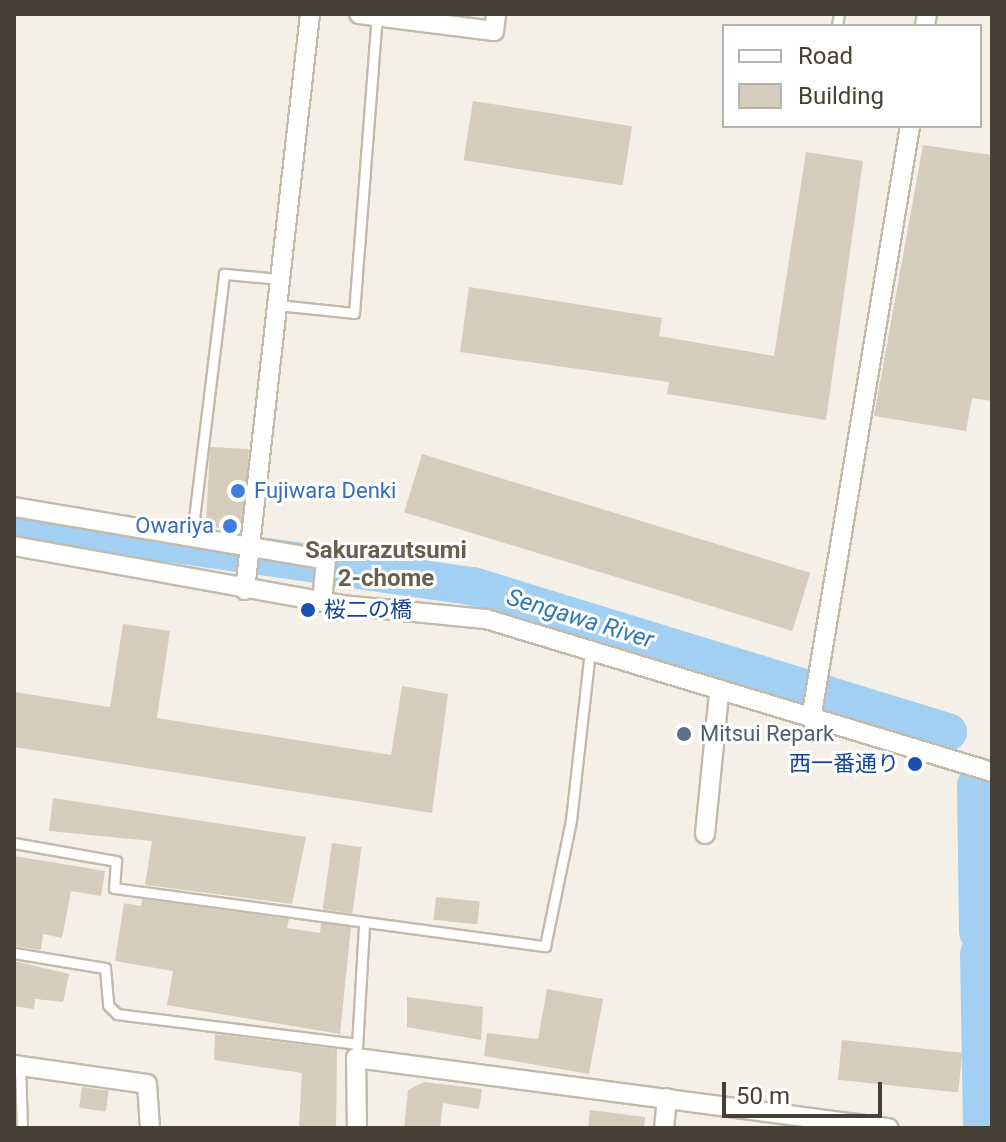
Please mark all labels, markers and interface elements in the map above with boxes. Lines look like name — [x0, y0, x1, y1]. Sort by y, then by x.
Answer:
legend — [722, 24, 982, 128]
text: Road — [798, 42, 853, 70]
text: Building — [798, 82, 884, 110]
place label: Fujiwara Denki — [254, 478, 396, 504]
marker: Fujiwara Denki — [229, 482, 247, 500]
place label: Owariya — [135, 513, 214, 539]
marker: Owariya — [221, 517, 239, 535]
district label: Sakurazutsumi 2-chome — [305, 537, 467, 593]
water label: Sengawa River — [503, 583, 657, 655]
place label: 桜二の橋 — [324, 597, 412, 623]
marker: 桜二の橋 — [299, 601, 317, 619]
place label: Mitsui Repark — [700, 721, 834, 747]
marker: Mitsui Repark — [675, 725, 693, 743]
place label: 西一番通り — [789, 751, 899, 777]
marker: 西一番通り — [906, 755, 924, 773]
scale bar — [726, 1066, 886, 1116]
text: 50 m — [736, 1082, 790, 1110]

